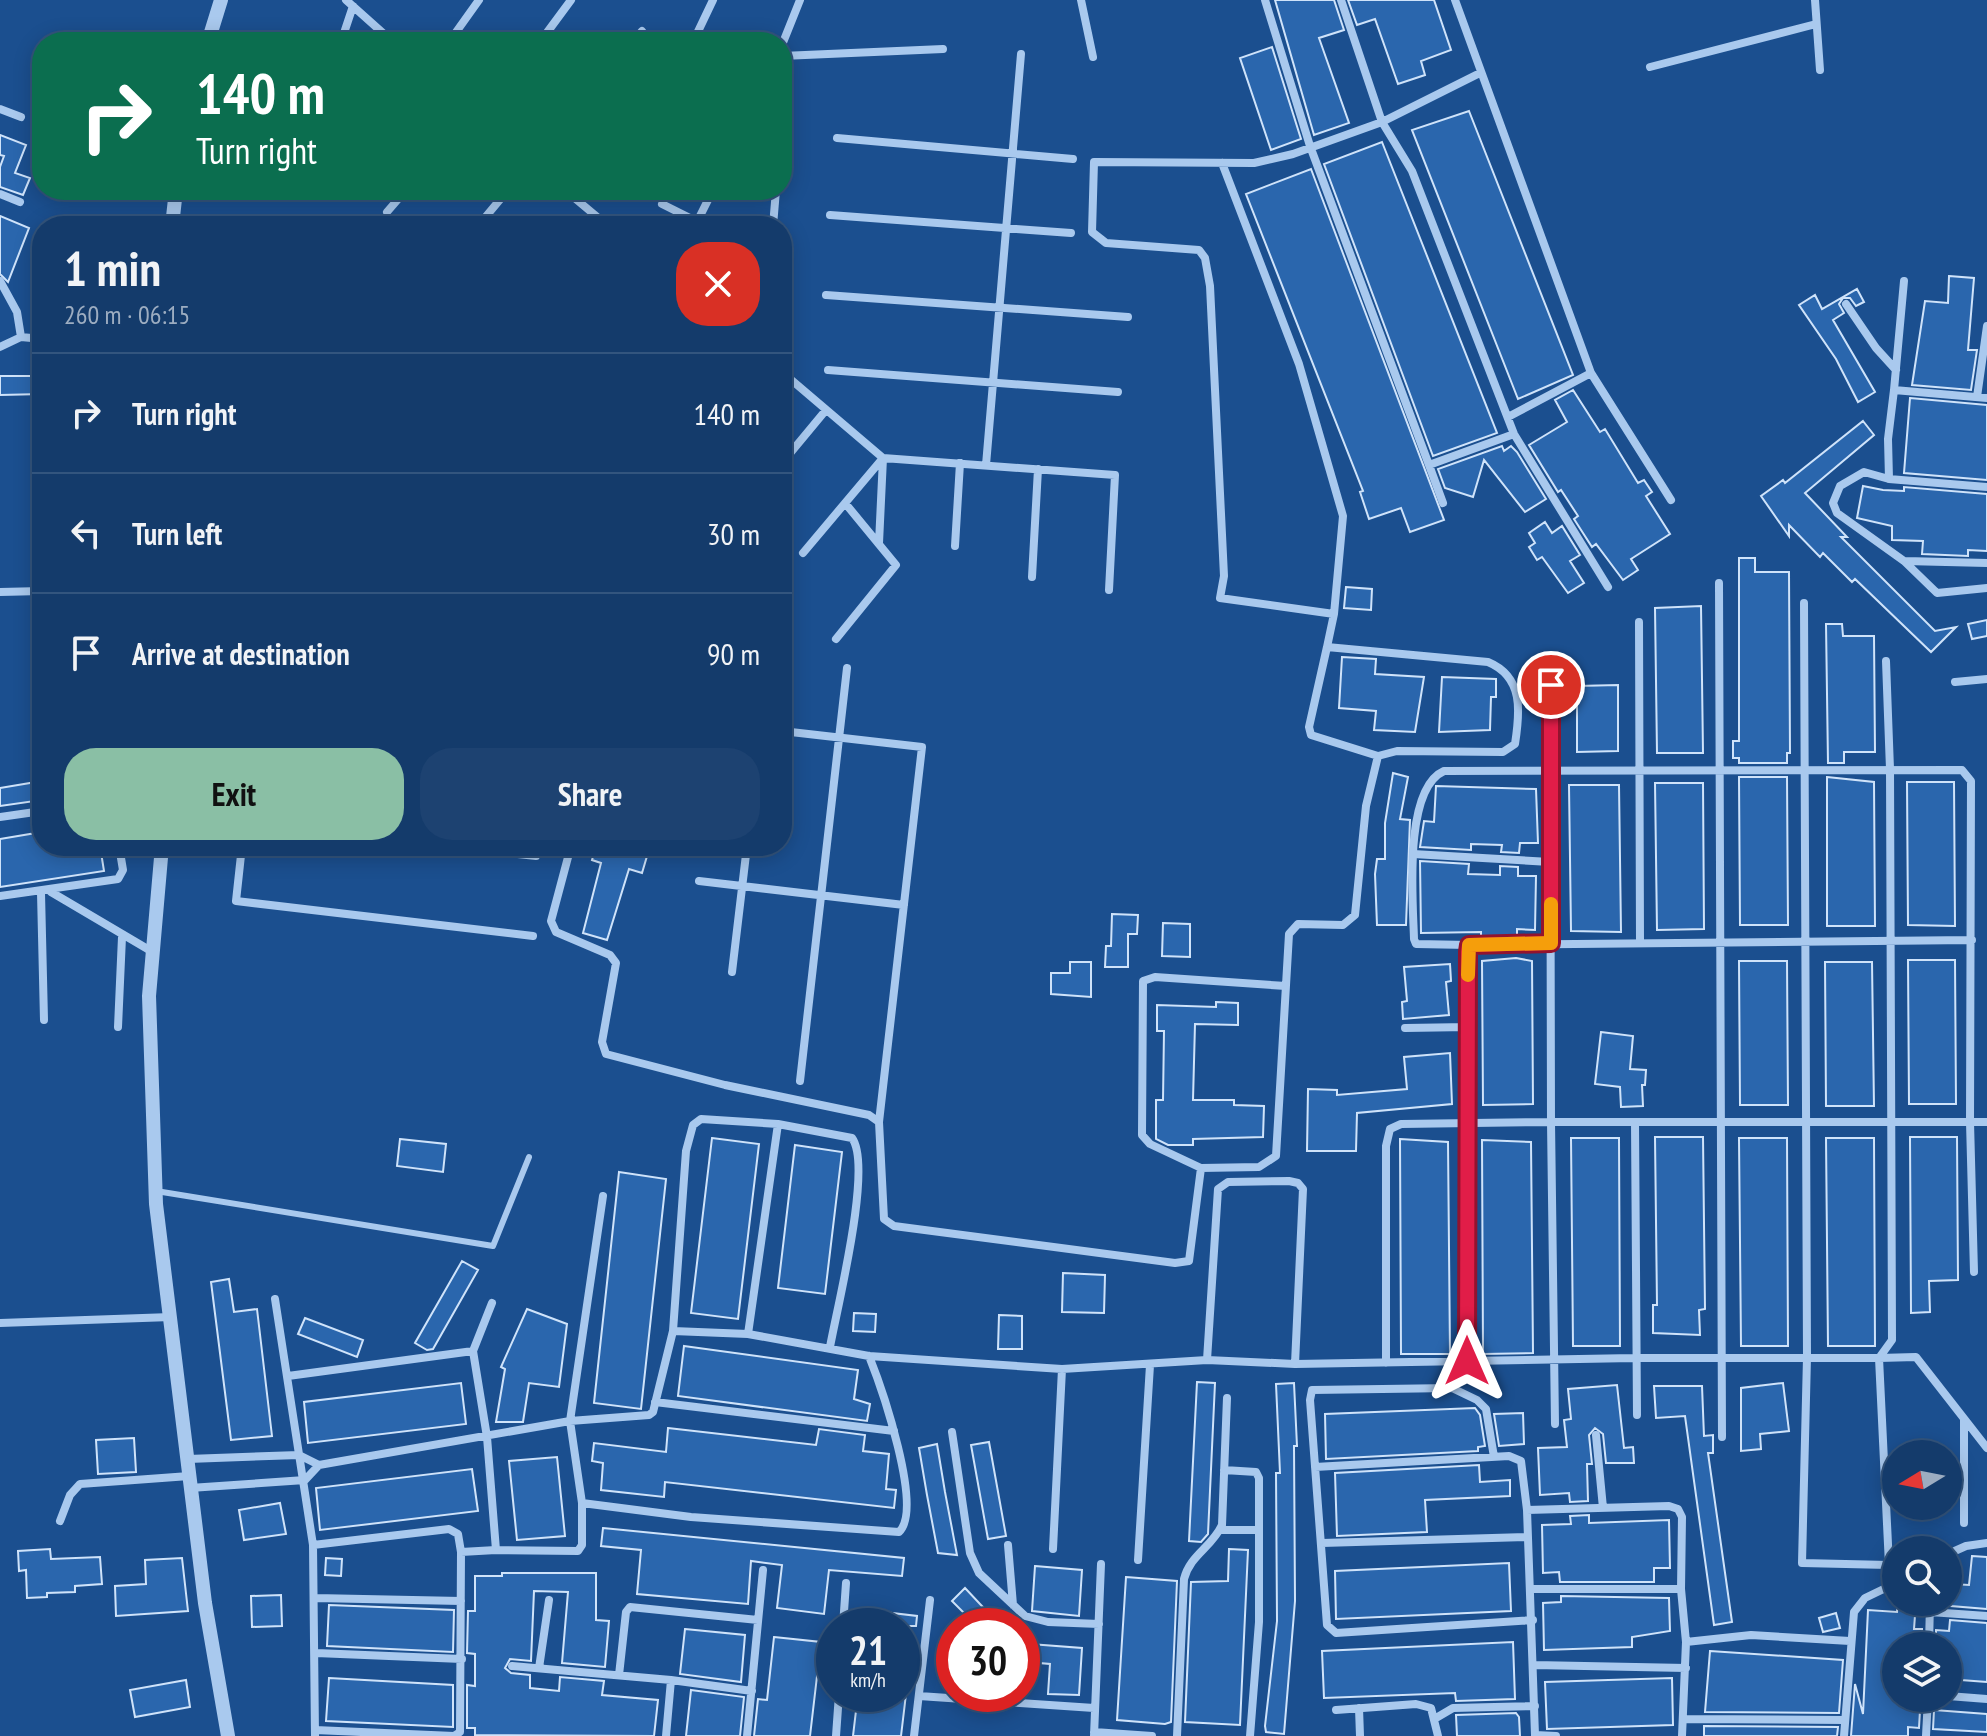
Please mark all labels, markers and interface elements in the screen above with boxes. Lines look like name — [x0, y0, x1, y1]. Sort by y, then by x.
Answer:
text: 140 m — [196, 57, 325, 129]
icon: right — [64, 64, 168, 168]
text: Turn right — [196, 127, 317, 174]
text: 1 min — [64, 237, 161, 299]
button: close — [676, 242, 760, 326]
text: 260 m · 06:15 — [64, 298, 190, 331]
icon: right — [64, 391, 108, 435]
text: Turn right — [132, 394, 236, 433]
text: 140 m — [694, 394, 760, 433]
icon: left — [64, 511, 108, 555]
text: Turn left — [132, 514, 222, 553]
text: 30 m — [707, 514, 760, 553]
icon: arrive — [64, 631, 108, 675]
text: Arrive at destination — [132, 634, 350, 673]
text: 90 m — [707, 634, 760, 673]
pin — [1517, 651, 1585, 719]
icon: arrive — [1529, 663, 1573, 707]
button: Exit — [64, 748, 404, 840]
button: Share — [420, 748, 760, 840]
position arrow — [1425, 1319, 1509, 1403]
north arrow — [1882, 1440, 1962, 1520]
map controls — [1882, 1440, 1962, 1712]
button: search — [1882, 1536, 1962, 1616]
speed limit sign: 30 — [936, 1608, 1040, 1712]
text: 21 — [849, 1624, 887, 1676]
button: layers — [1882, 1632, 1962, 1712]
text: km/h — [850, 1667, 886, 1693]

